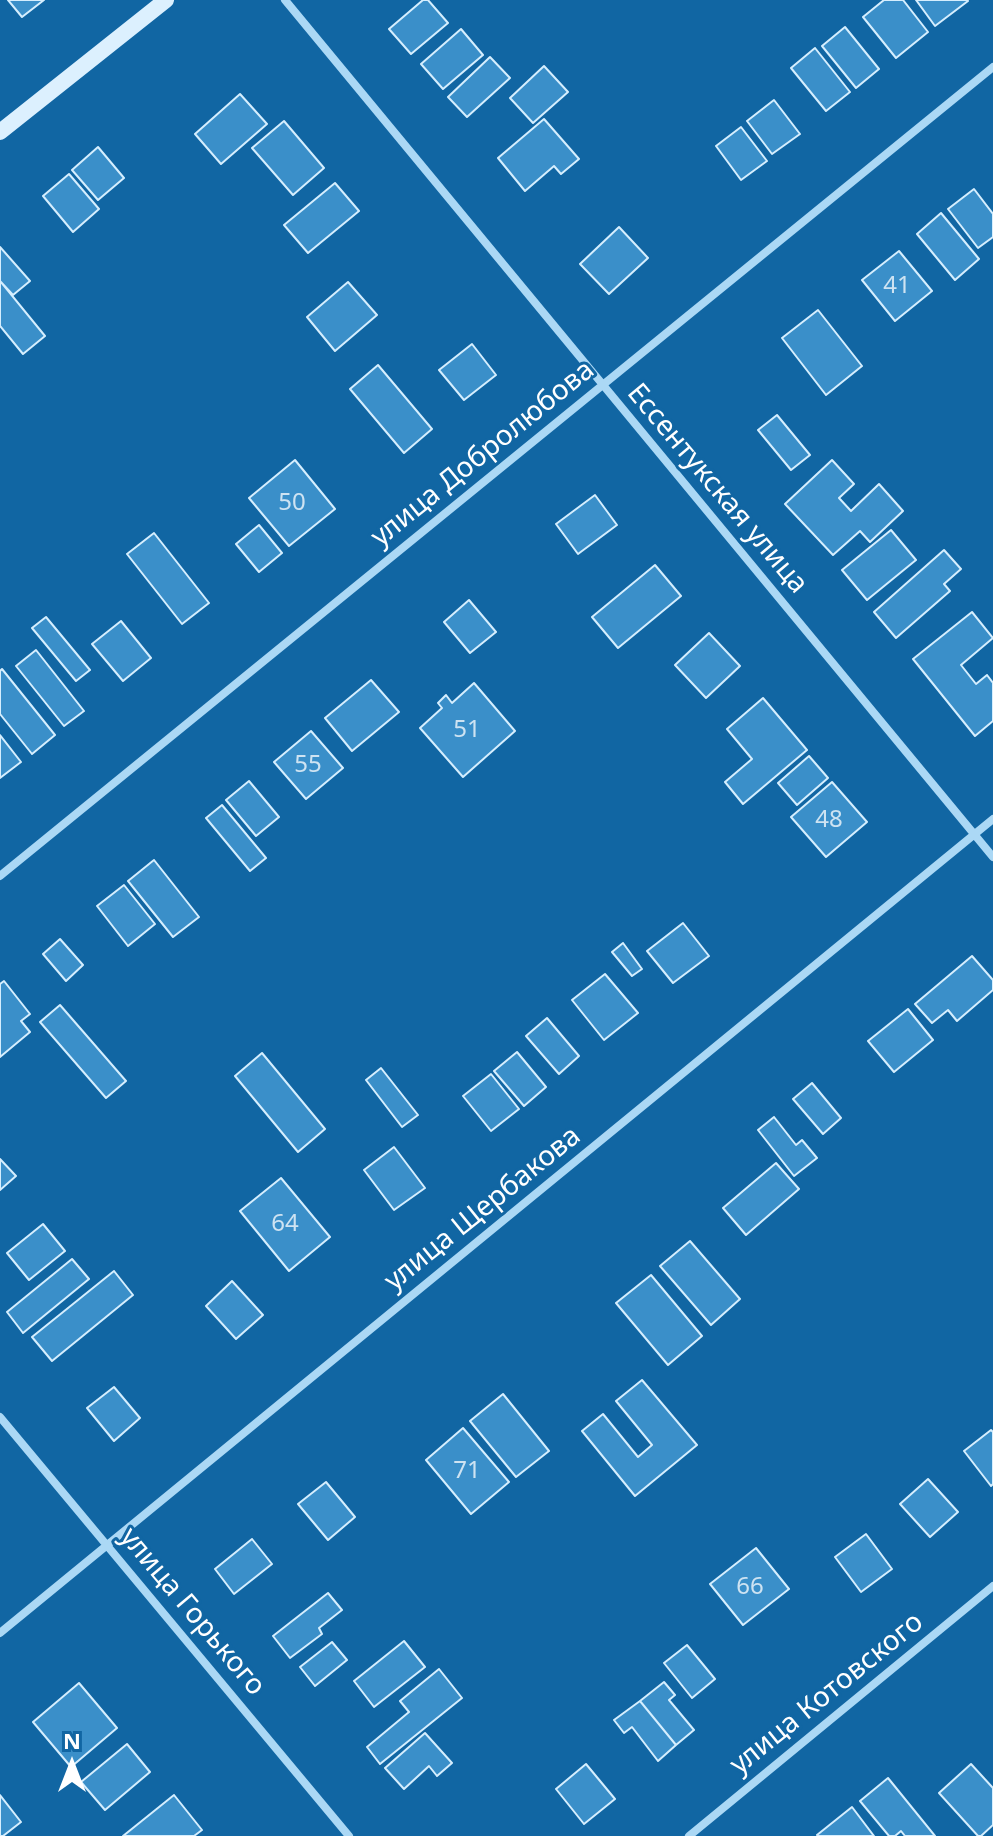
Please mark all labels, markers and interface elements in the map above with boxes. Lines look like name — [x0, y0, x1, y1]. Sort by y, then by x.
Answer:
house number: 41 — [883, 272, 911, 300]
street label: улица Добролюбова — [365, 354, 601, 554]
street label: Ессентукская улица — [620, 377, 814, 601]
house number: 50 — [278, 489, 306, 517]
house number: 51 — [453, 716, 481, 744]
house number: 55 — [294, 751, 322, 779]
house number: 48 — [815, 806, 843, 834]
street label: улица Щербакова — [378, 1120, 588, 1298]
house number: 64 — [271, 1210, 299, 1238]
house number: 71 — [453, 1457, 481, 1485]
street label: улица Горького — [112, 1521, 272, 1703]
house number: 66 — [736, 1573, 764, 1601]
street label: улица Котовского — [724, 1606, 930, 1782]
north arrow — [32, 1724, 112, 1804]
text: N — [63, 1725, 81, 1755]

